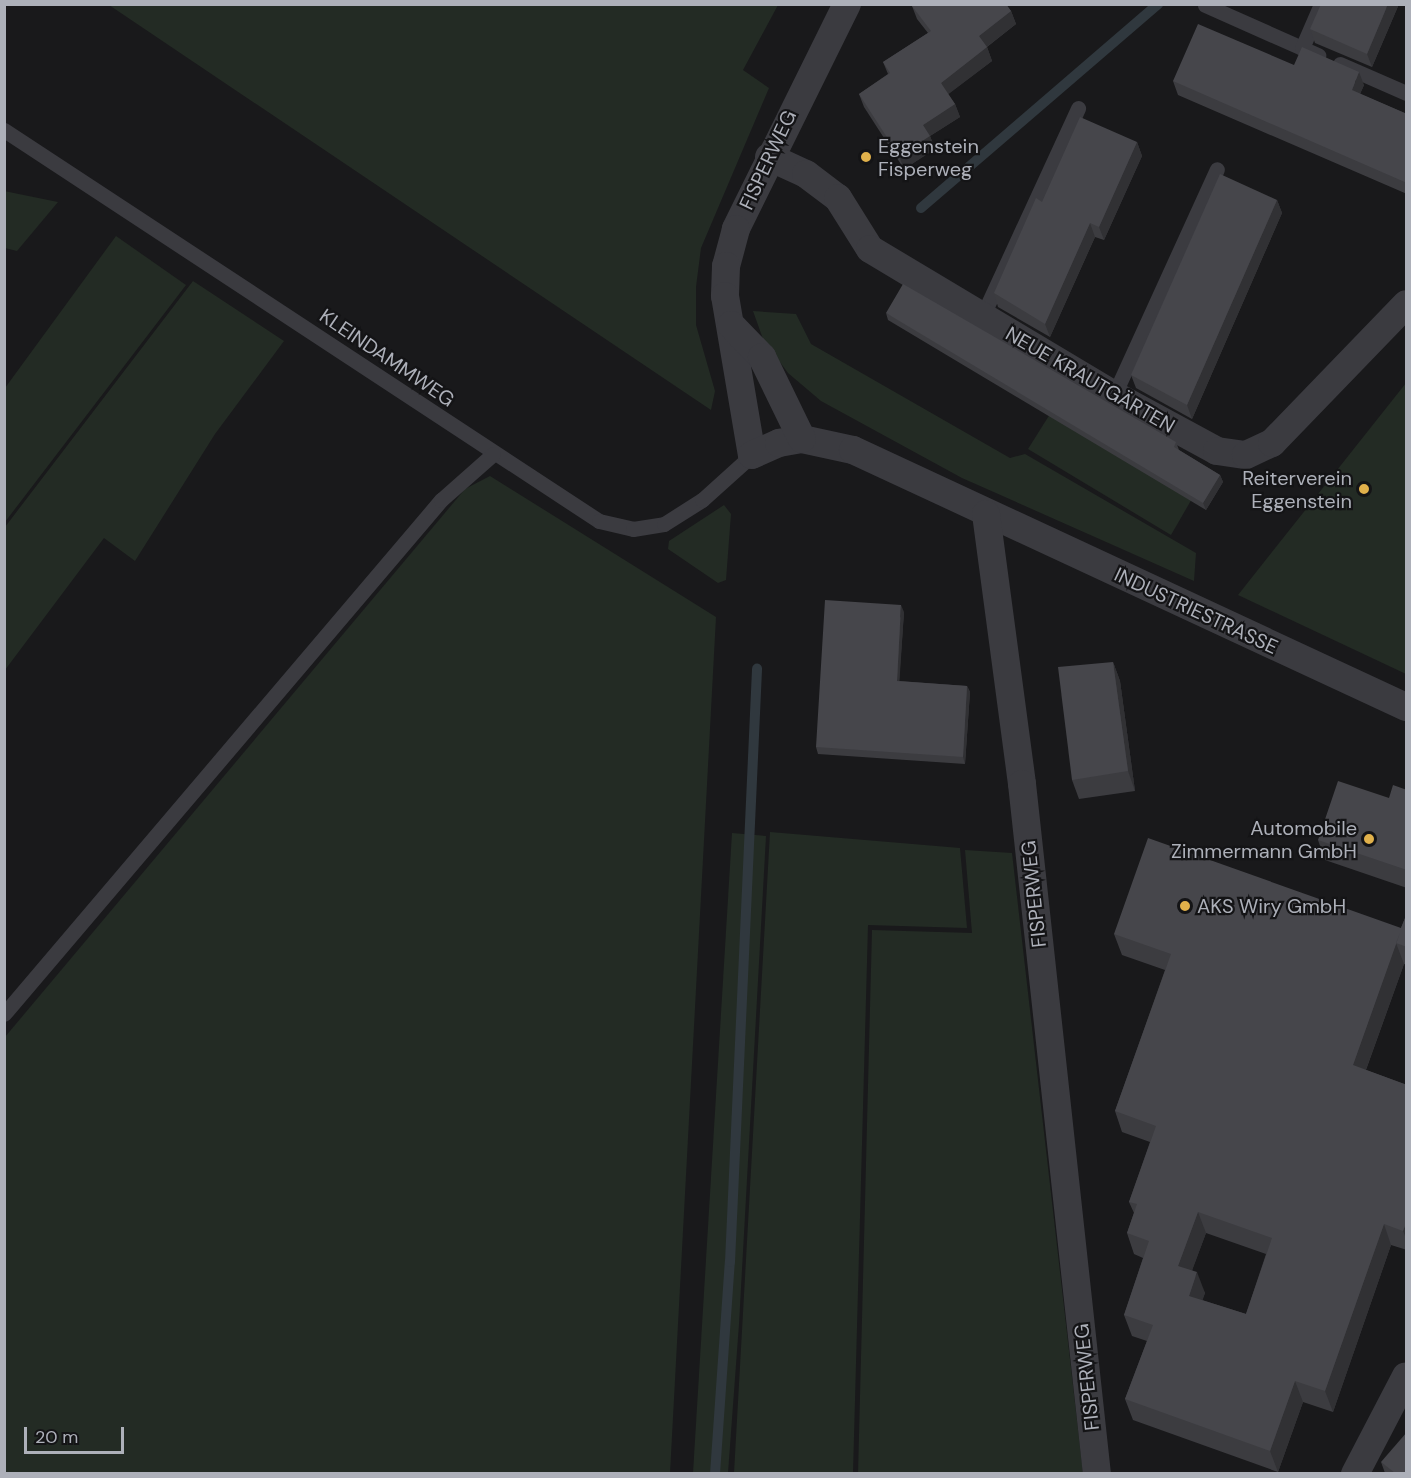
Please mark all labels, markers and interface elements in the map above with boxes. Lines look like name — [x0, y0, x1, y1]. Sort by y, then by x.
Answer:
street label: FISPERWEG — [734, 106, 802, 214]
place label: Eggenstein Fisperweg — [878, 134, 979, 181]
marker: Eggenstein Fisperweg — [859, 150, 873, 164]
street label: KLEINDAMMWEG — [315, 304, 459, 412]
street label: NEUE KRAUTGÄRTEN — [1001, 322, 1179, 438]
place label: Reiterverein Eggenstein — [1242, 466, 1352, 513]
marker: Reiterverein Eggenstein — [1357, 482, 1371, 496]
street label: INDUSTRIESTRASSE — [1110, 563, 1282, 659]
place label: Automobile Zimmermann GmbH — [1171, 816, 1357, 863]
marker: Automobile Zimmermann GmbH — [1362, 832, 1376, 846]
street label: FISPERWEG — [1016, 839, 1052, 949]
place label: AKS Wiry GmbH — [1197, 894, 1346, 918]
marker: AKS Wiry GmbH — [1178, 899, 1192, 913]
street label: FISPERWEG — [1069, 1322, 1105, 1432]
scale bar — [27, 1415, 128, 1453]
text: 20 m — [35, 1425, 78, 1449]

